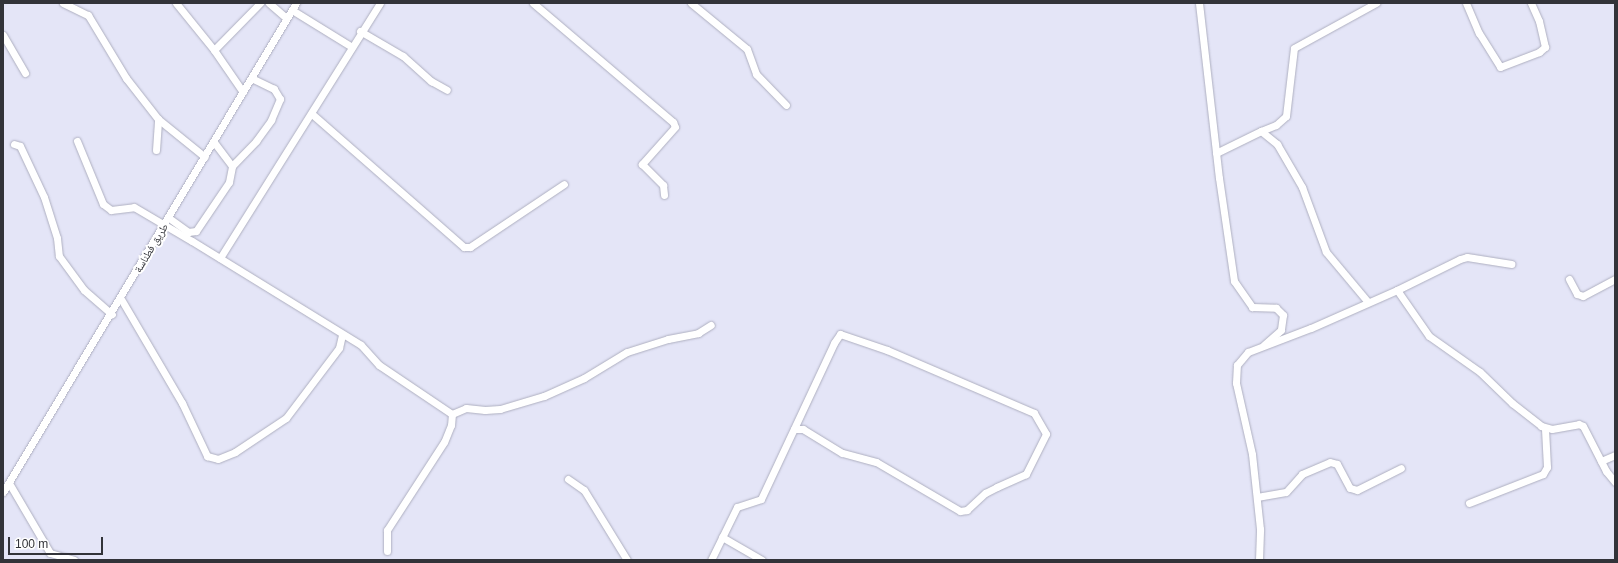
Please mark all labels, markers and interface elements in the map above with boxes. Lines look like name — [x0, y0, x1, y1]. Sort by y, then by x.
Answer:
street label: طريق فطناسة — [131, 221, 171, 275]
scale bar — [10, 529, 105, 555]
text: 100 m — [15, 537, 48, 551]

